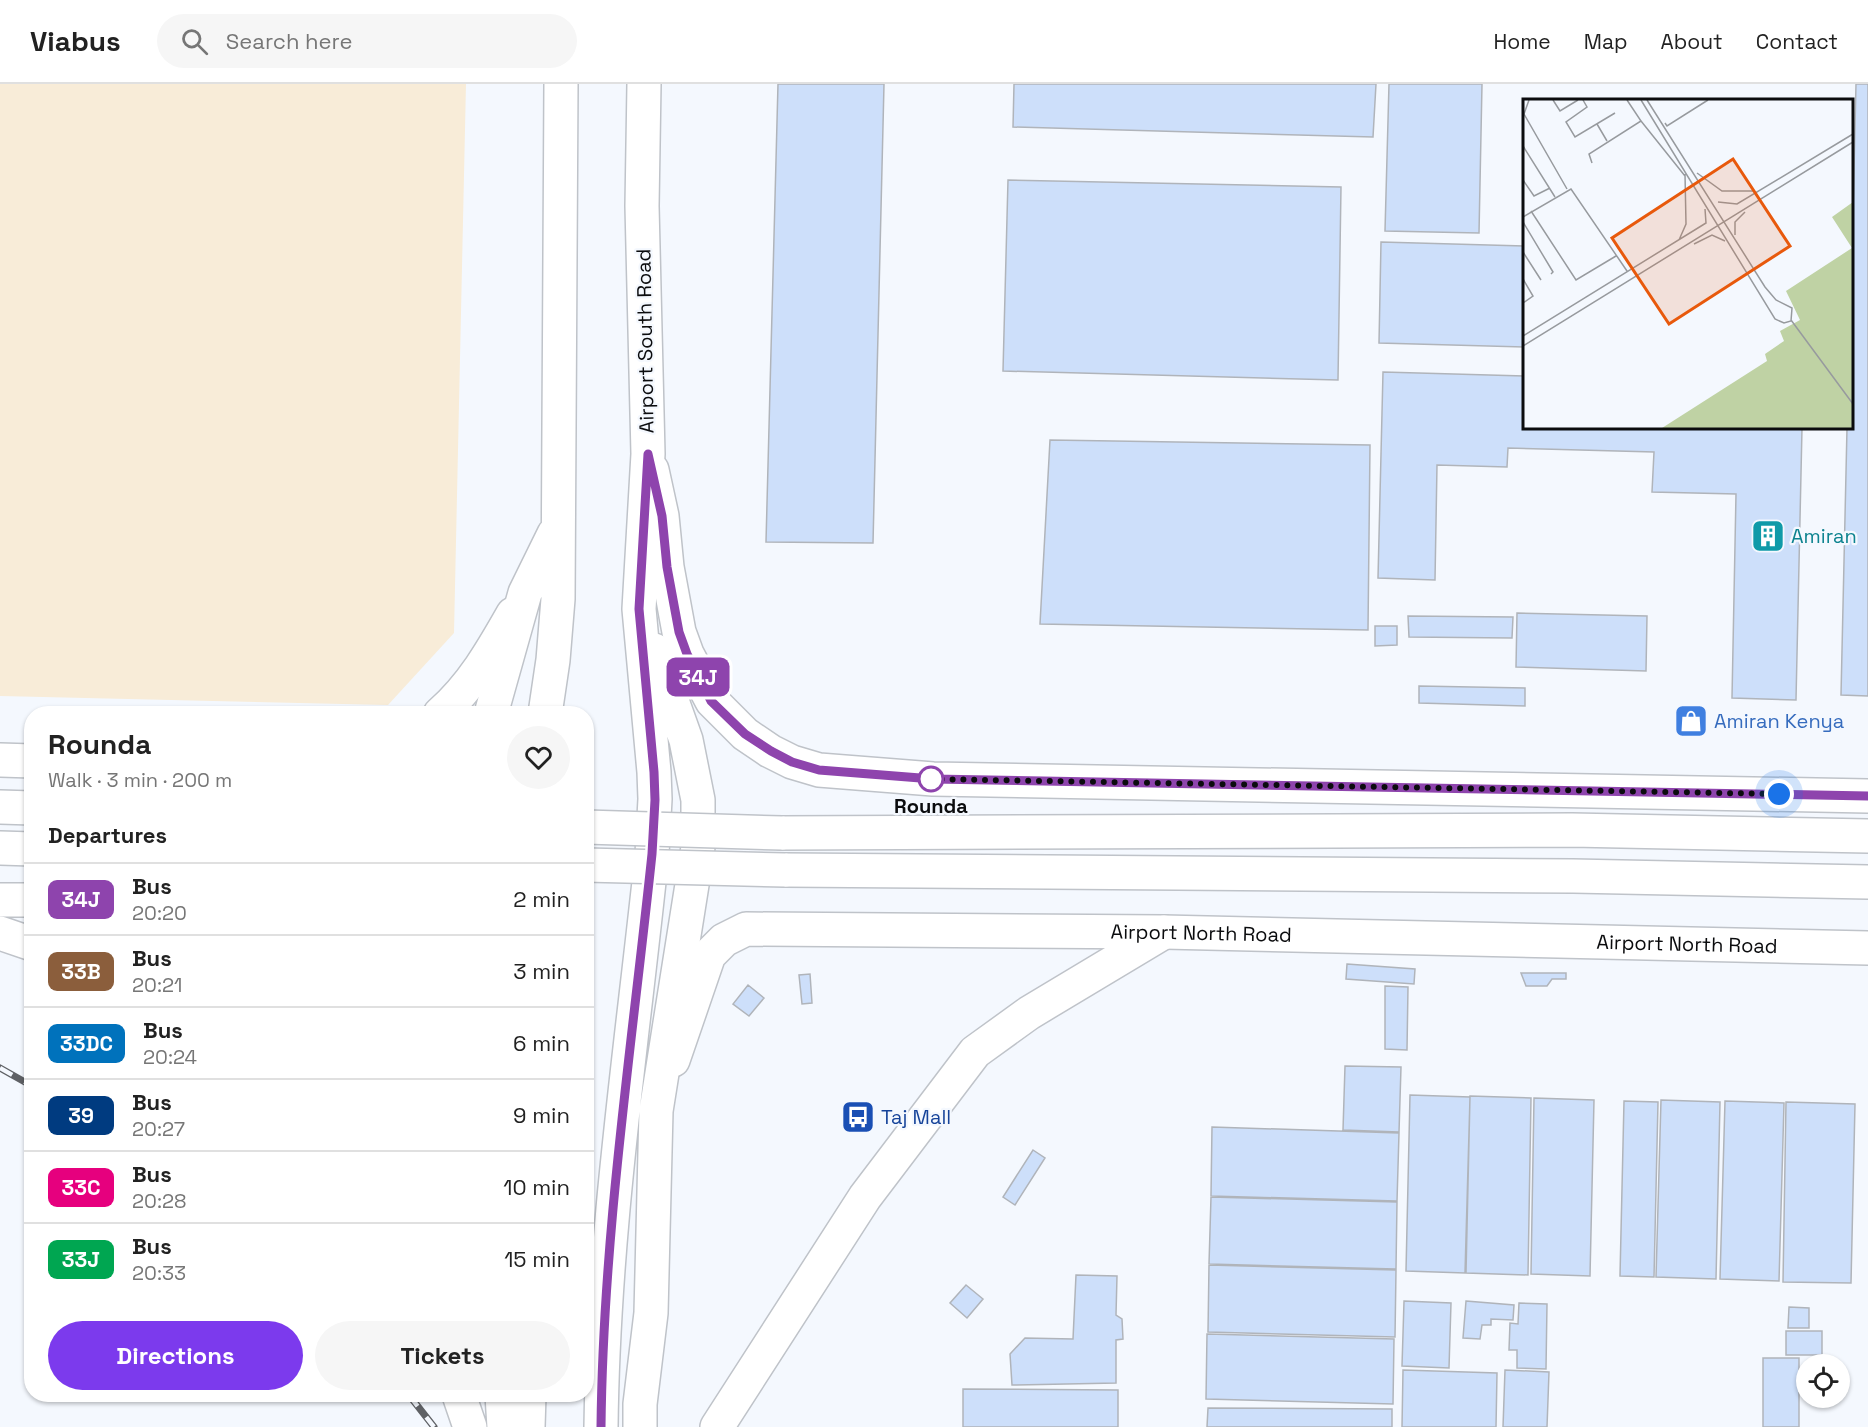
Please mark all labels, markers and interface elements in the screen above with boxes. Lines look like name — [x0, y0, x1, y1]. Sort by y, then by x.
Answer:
search box — [157, 14, 577, 68]
text: Viabus — [30, 23, 121, 59]
icon: search — [178, 25, 211, 58]
text: Search here — [226, 27, 353, 55]
text: Home — [1493, 28, 1551, 55]
text: Map — [1584, 28, 1628, 55]
text: About — [1661, 28, 1723, 55]
text: Contact — [1756, 28, 1838, 55]
inset map — [1523, 99, 1853, 429]
street label: Airport South Road — [630, 248, 660, 434]
building icon: Amiran — [1750, 518, 1786, 554]
place label: Amiran — [1791, 523, 1857, 549]
line badge: 34J — [664, 658, 732, 696]
text: 34J — [679, 664, 717, 691]
shop icon: Amiran Kenya — [1673, 703, 1709, 739]
place label: Amiran Kenya — [1714, 708, 1844, 734]
text: Rounda — [48, 726, 151, 762]
button: heart — [507, 726, 570, 789]
marker: Rounda — [918, 766, 944, 792]
text: Walk · 3 min · 200 m — [48, 767, 232, 793]
your location — [1764, 779, 1794, 809]
place label: Rounda — [894, 793, 968, 819]
text: Departures — [48, 821, 167, 849]
text: Bus — [132, 872, 172, 900]
text: 2 min — [513, 885, 570, 913]
text: 34J — [62, 886, 100, 913]
text: 20:20 — [132, 900, 187, 926]
street label: Airport North Road — [1111, 919, 1292, 948]
street label: Airport North Road — [1596, 929, 1778, 959]
text: Bus — [132, 944, 172, 972]
text: 3 min — [513, 957, 570, 985]
text: 33B — [61, 958, 101, 985]
text: 20:21 — [132, 972, 182, 998]
text: Bus — [143, 1016, 183, 1044]
text: 6 min — [513, 1029, 570, 1057]
text: 33DC — [60, 1030, 113, 1057]
text: 20:24 — [143, 1044, 197, 1070]
text: Bus — [132, 1088, 172, 1116]
bus stop icon: Taj Mall — [840, 1099, 876, 1135]
text: 9 min — [513, 1101, 570, 1129]
text: 39 — [68, 1102, 94, 1129]
place label: Taj Mall — [881, 1104, 951, 1130]
text: 20:27 — [132, 1116, 185, 1142]
text: Bus — [132, 1160, 172, 1188]
text: 10 min — [503, 1173, 570, 1201]
text: 33C — [61, 1174, 101, 1201]
text: 20:28 — [132, 1188, 186, 1214]
text: Bus — [132, 1232, 172, 1260]
text: 15 min — [504, 1245, 570, 1273]
text: 33J — [62, 1246, 100, 1273]
text: 20:33 — [132, 1260, 186, 1286]
button: Directions — [48, 1321, 303, 1390]
button: Tickets — [315, 1321, 570, 1390]
map controls — [1796, 1354, 1850, 1408]
button: locate — [1796, 1354, 1850, 1408]

